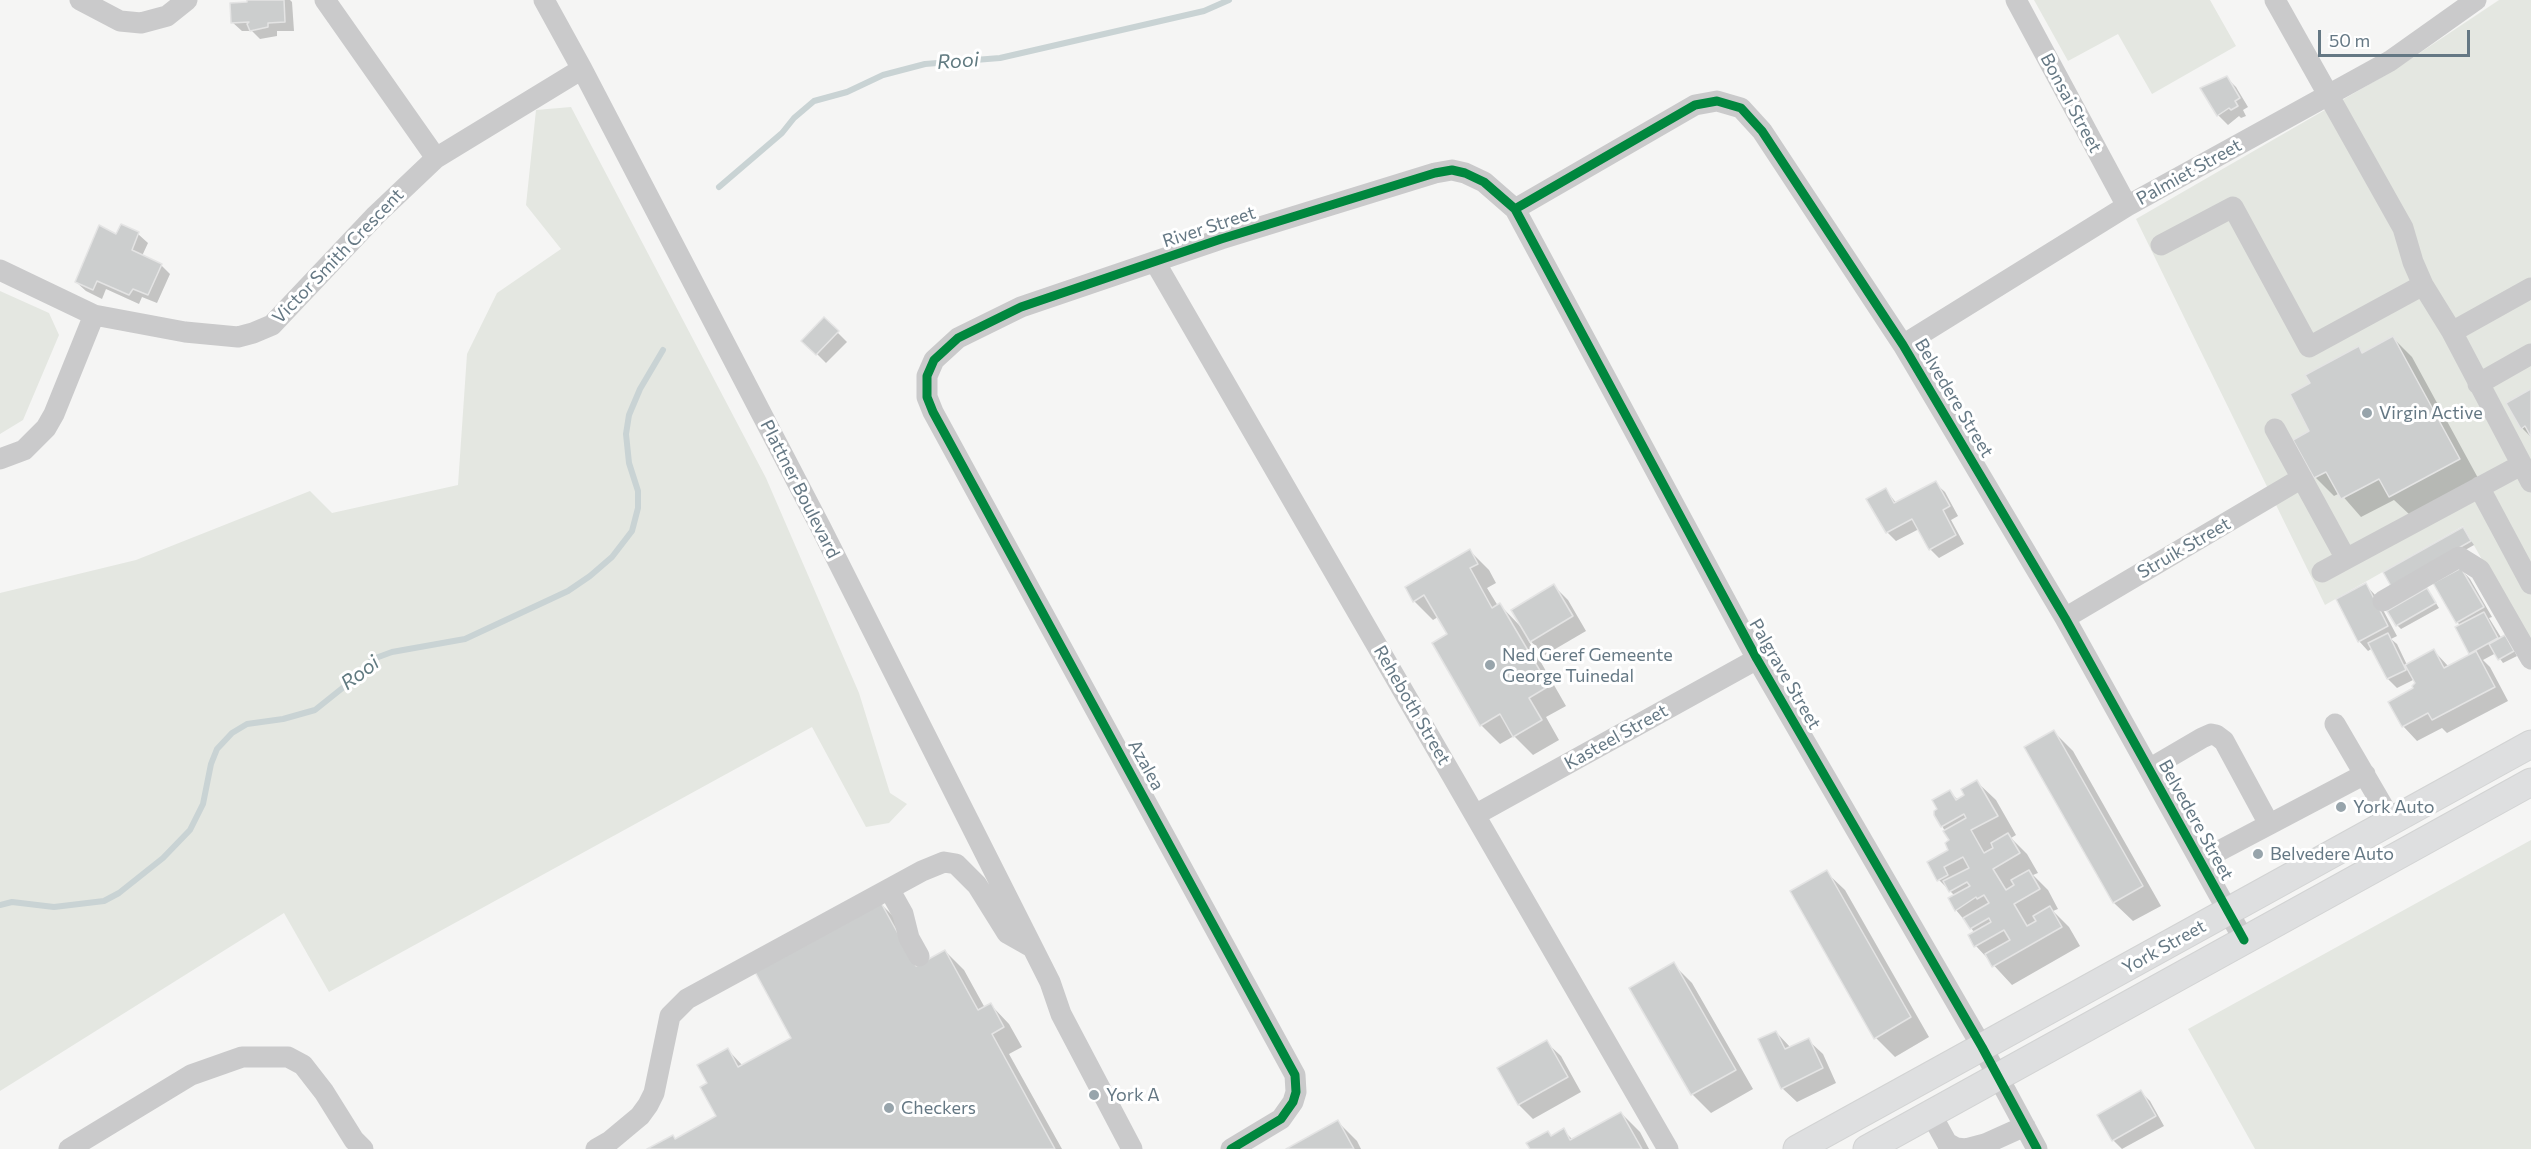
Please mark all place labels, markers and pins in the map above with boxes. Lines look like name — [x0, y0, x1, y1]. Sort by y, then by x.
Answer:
place label: Virgin Active — [2379, 402, 2483, 424]
marker: Virgin Active — [2360, 406, 2374, 420]
place label: Ned Geref Gemeente George Tuinedal — [1502, 644, 1673, 686]
marker: Ned Geref Gemeente George Tuinedal — [1483, 658, 1497, 672]
place label: York Auto — [2353, 796, 2435, 818]
marker: York Auto — [2334, 800, 2348, 814]
place label: Belvedere Auto — [2270, 843, 2394, 865]
marker: Belvedere Auto — [2251, 847, 2265, 861]
place label: York A — [1106, 1084, 1160, 1106]
marker: York A — [1087, 1088, 1101, 1102]
place label: Checkers — [901, 1097, 976, 1119]
marker: Checkers — [882, 1101, 896, 1115]

